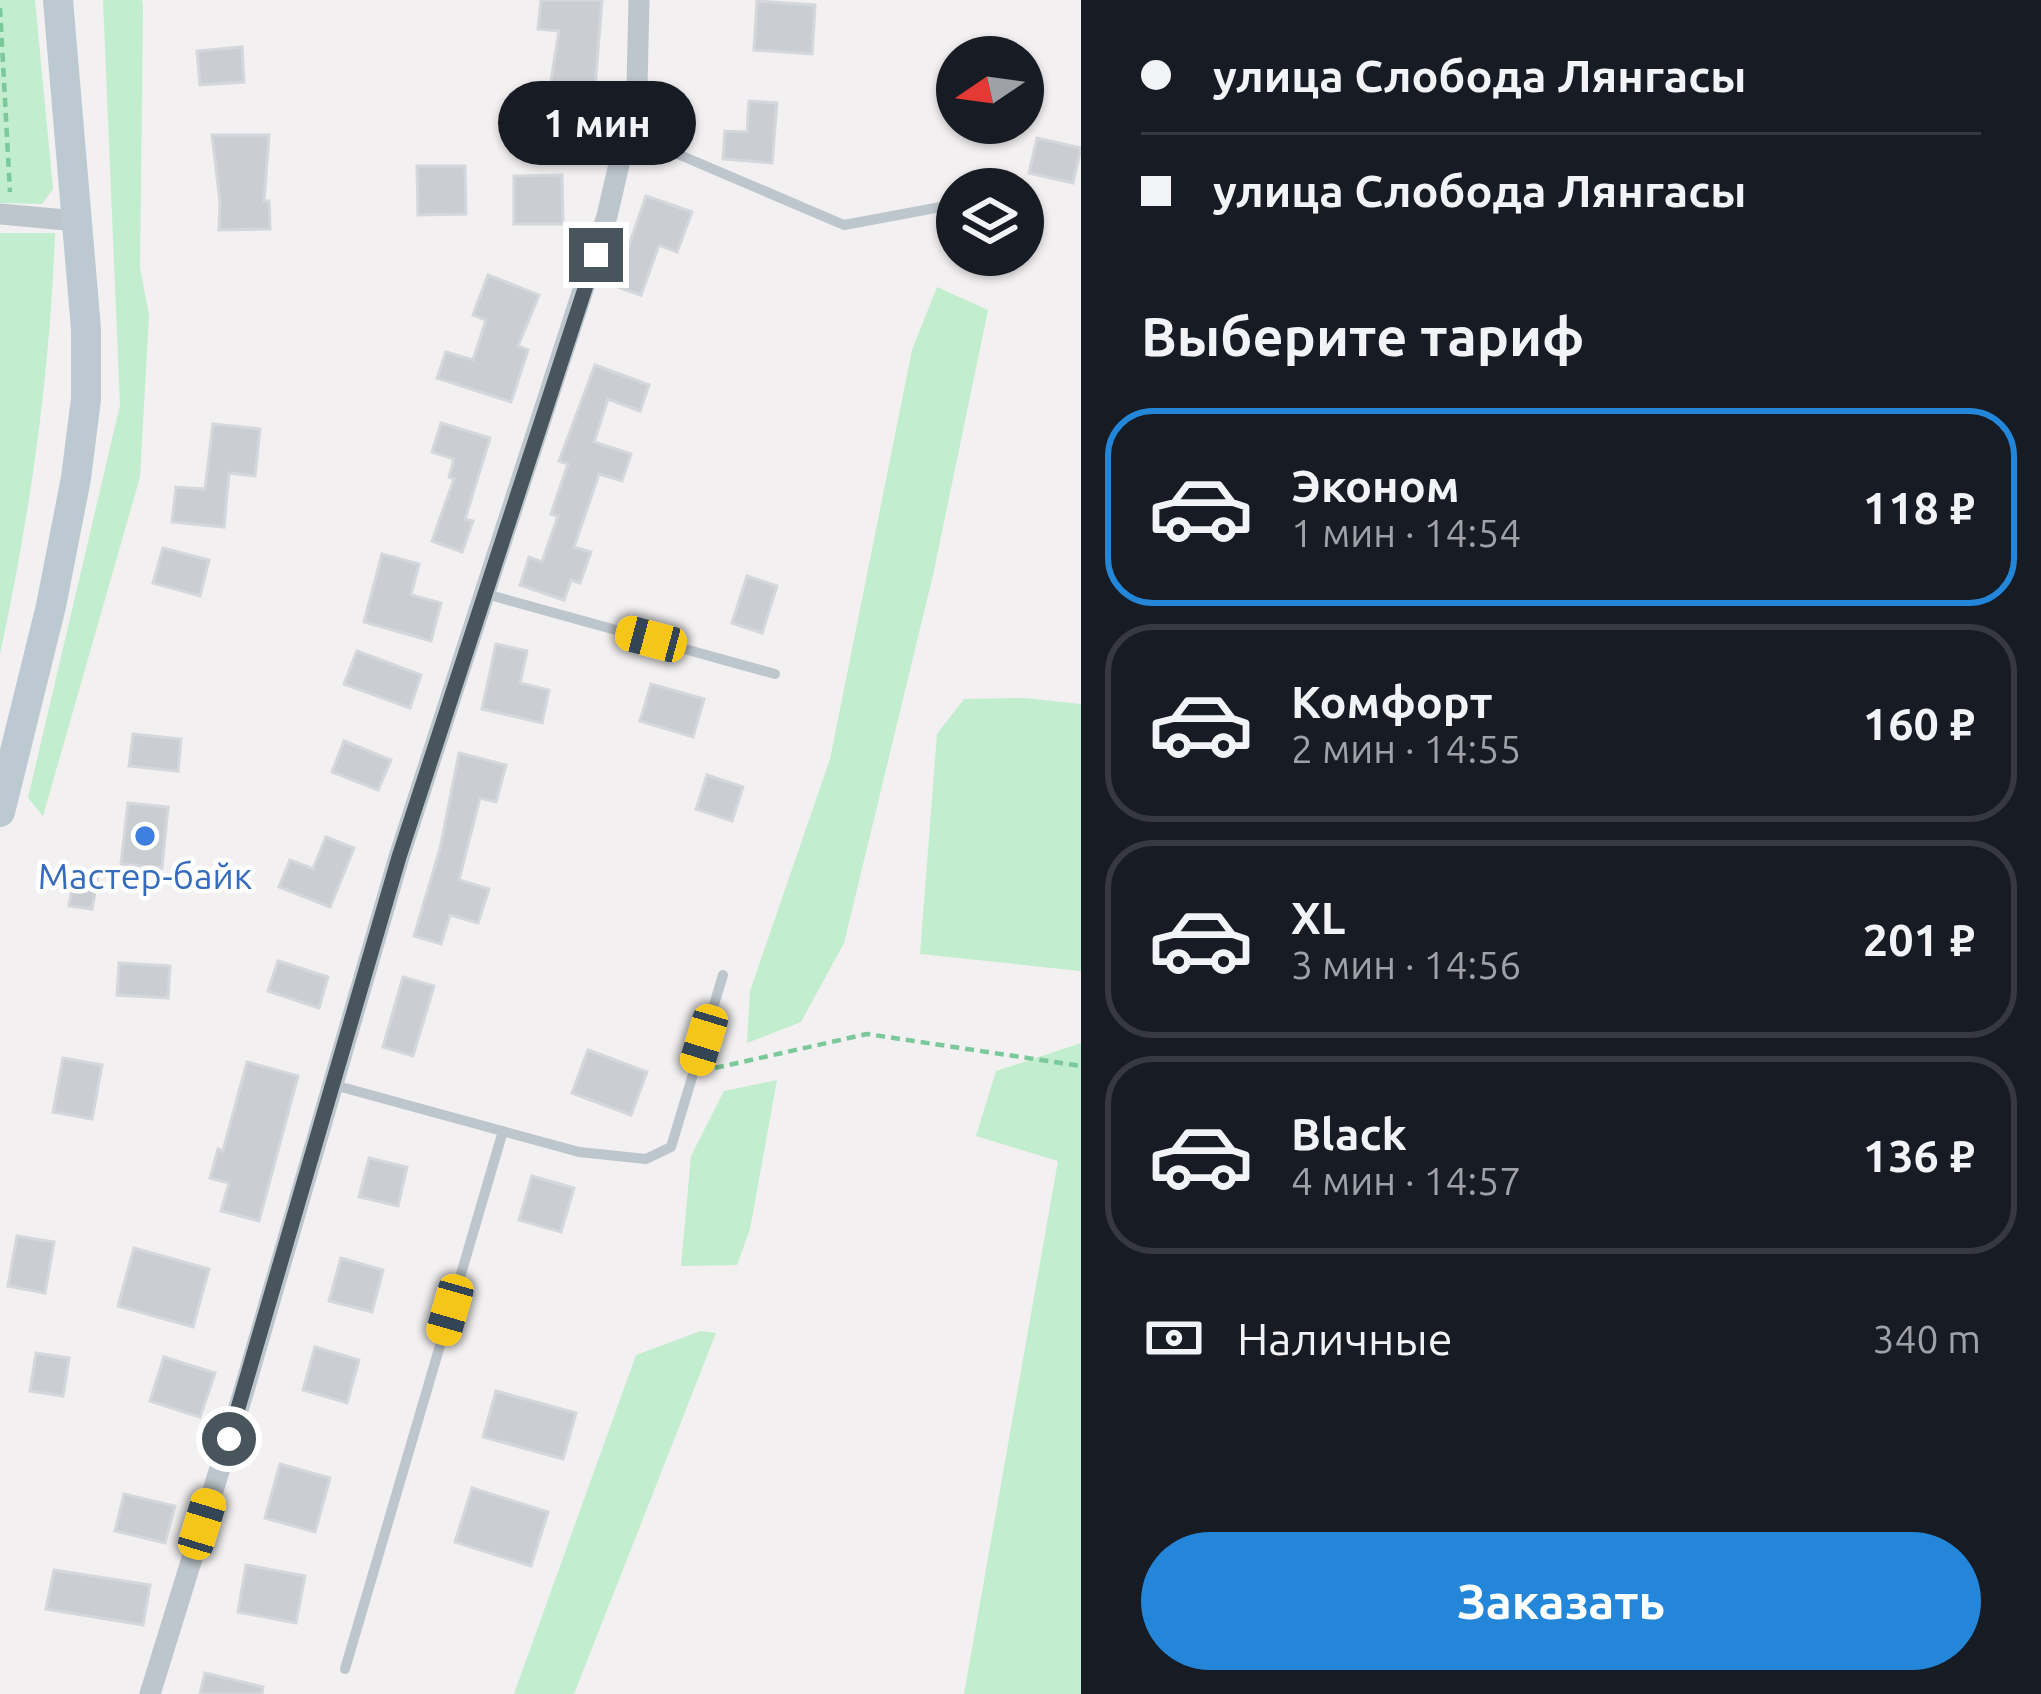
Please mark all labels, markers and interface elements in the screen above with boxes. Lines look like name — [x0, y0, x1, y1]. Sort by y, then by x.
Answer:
north arrow — [936, 36, 1044, 144]
map controls — [936, 36, 1044, 276]
text: улица Слобода Лянгасы — [1213, 50, 1747, 101]
callout: 1 мин — [497, 81, 695, 165]
text: 1 мин — [543, 101, 651, 144]
text: улица Слобода Лянгасы — [1213, 165, 1747, 216]
button: layers — [936, 168, 1044, 276]
route end — [569, 228, 623, 282]
text: Выберите тариф — [1141, 306, 1585, 366]
icon: car — [1147, 453, 1255, 561]
text: Эконом — [1291, 460, 1460, 511]
text: 118 ₽ — [1863, 482, 1975, 533]
text: 1 мин · 14:54 — [1291, 511, 1521, 554]
car — [612, 612, 690, 666]
icon: car — [1147, 669, 1255, 777]
text: Комфорт — [1291, 676, 1493, 727]
text: 160 ₽ — [1863, 698, 1975, 749]
text: 2 мин · 14:55 — [1291, 727, 1521, 770]
marker: Мастер-байк — [132, 823, 158, 849]
place label: Мастер-байк — [38, 855, 252, 896]
icon: car — [1147, 885, 1255, 993]
text: XL — [1291, 892, 1345, 943]
text: 201 ₽ — [1863, 914, 1975, 965]
text: 3 мин · 14:56 — [1291, 943, 1521, 986]
car — [676, 1000, 732, 1080]
icon: car — [1147, 1101, 1255, 1209]
text: Black — [1291, 1108, 1407, 1159]
text: 136 ₽ — [1863, 1130, 1975, 1181]
text: 4 мин · 14:57 — [1291, 1159, 1521, 1202]
car — [423, 1270, 477, 1350]
icon: cash — [1141, 1305, 1207, 1371]
text: Наличные — [1237, 1313, 1453, 1364]
text: 340 m — [1872, 1317, 1981, 1360]
route start — [202, 1412, 256, 1466]
car — [174, 1484, 230, 1564]
button: Заказать — [1141, 1532, 1981, 1670]

